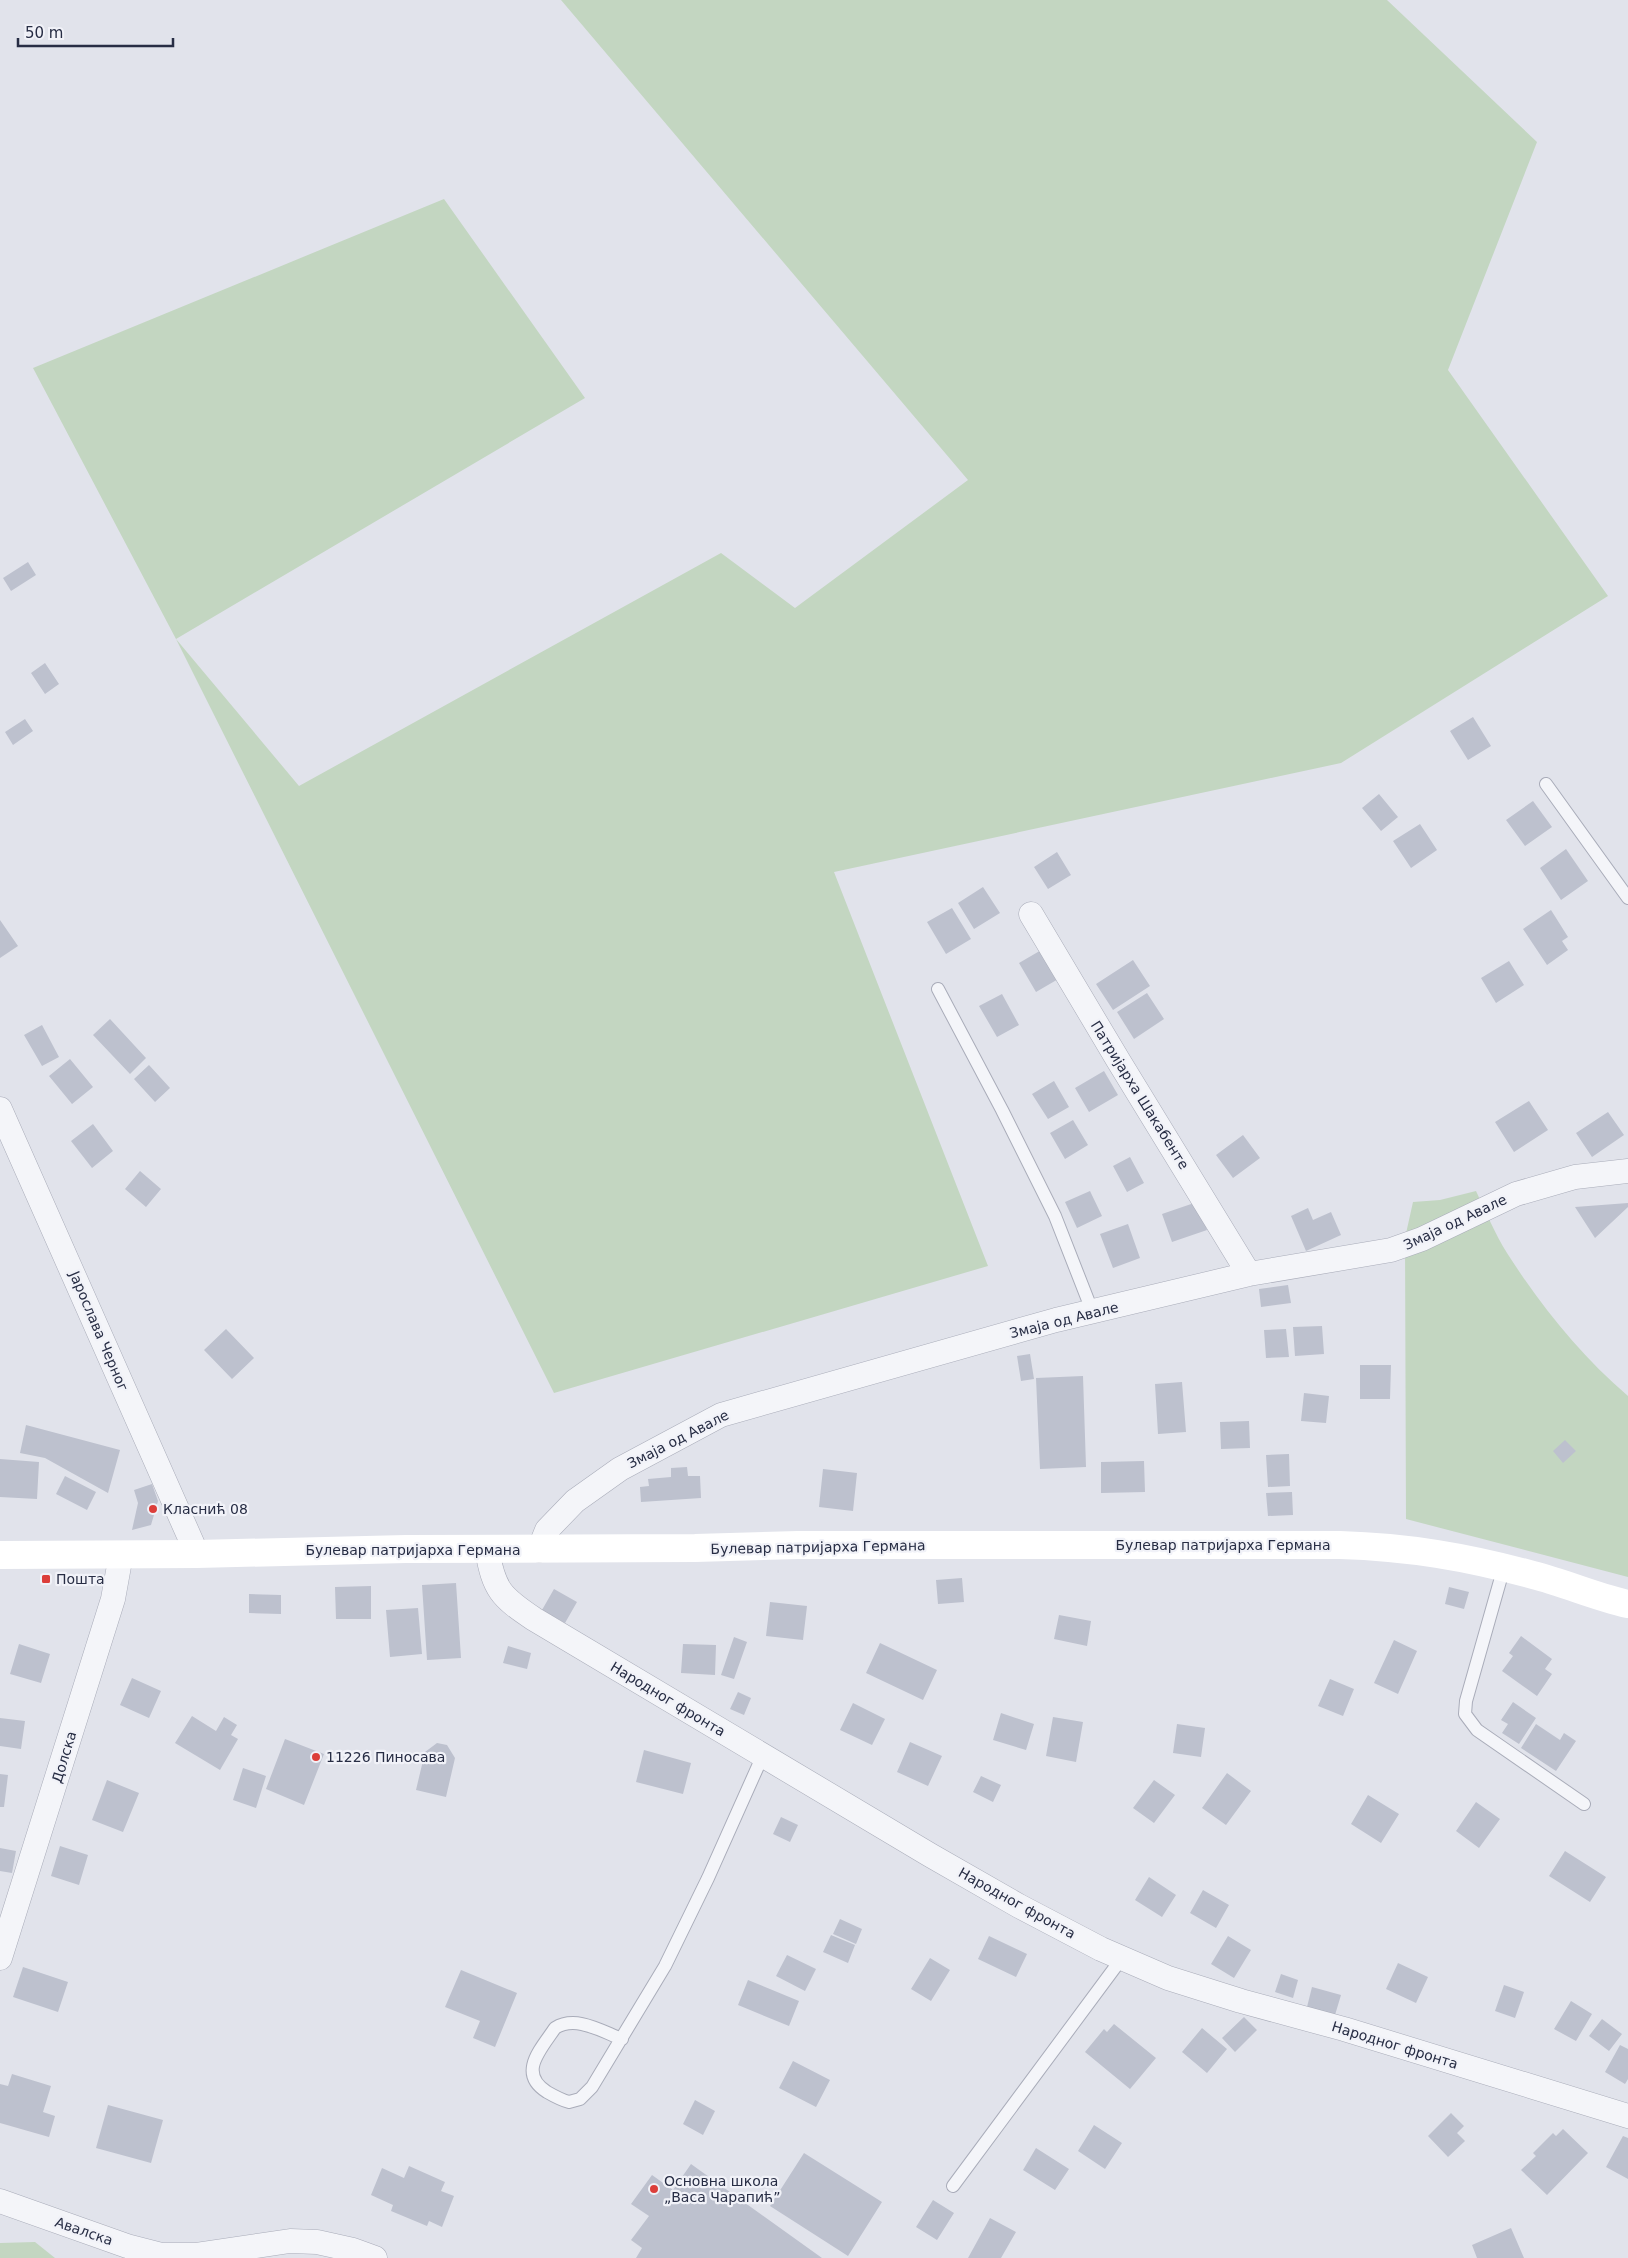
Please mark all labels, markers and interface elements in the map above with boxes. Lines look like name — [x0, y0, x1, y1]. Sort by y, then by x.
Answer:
scale bar — [18, 15, 172, 47]
text: 50 m — [25, 24, 63, 42]
street label: Патријарха Шакабенте — [1088, 1018, 1192, 1172]
street label: Змаја од Авале — [1401, 1191, 1509, 1253]
street label: Јарослава Черног — [66, 1268, 132, 1393]
street label: Змаја од Авале — [1008, 1299, 1120, 1341]
street label: Змаја од Авале — [625, 1407, 731, 1471]
place label: Класнић 08 — [163, 1501, 248, 1517]
marker: Класнић 08 — [147, 1503, 159, 1515]
street label: Булевар патријарха Германа — [710, 1537, 926, 1557]
street label: Булевар патријарха Германа — [1115, 1537, 1331, 1553]
street label: Булевар патријарха Германа — [305, 1542, 521, 1558]
place label: Пошта — [56, 1571, 105, 1587]
marker: Пошта — [40, 1573, 52, 1585]
street label: Народног фронта — [608, 1658, 728, 1740]
street label: Долска — [49, 1729, 79, 1785]
place label: 11226 Пиносава — [326, 1749, 445, 1765]
marker: 11226 Пиносава — [310, 1751, 322, 1763]
street label: Народног фронта — [956, 1864, 1078, 1942]
street label: Народног фронта — [1330, 2018, 1460, 2072]
place label: Основна школа „Васа Чарапић” — [664, 2173, 780, 2205]
marker: Основна школа „Васа Чарапић” — [648, 2183, 660, 2195]
street label: Авалска — [53, 2214, 115, 2248]

